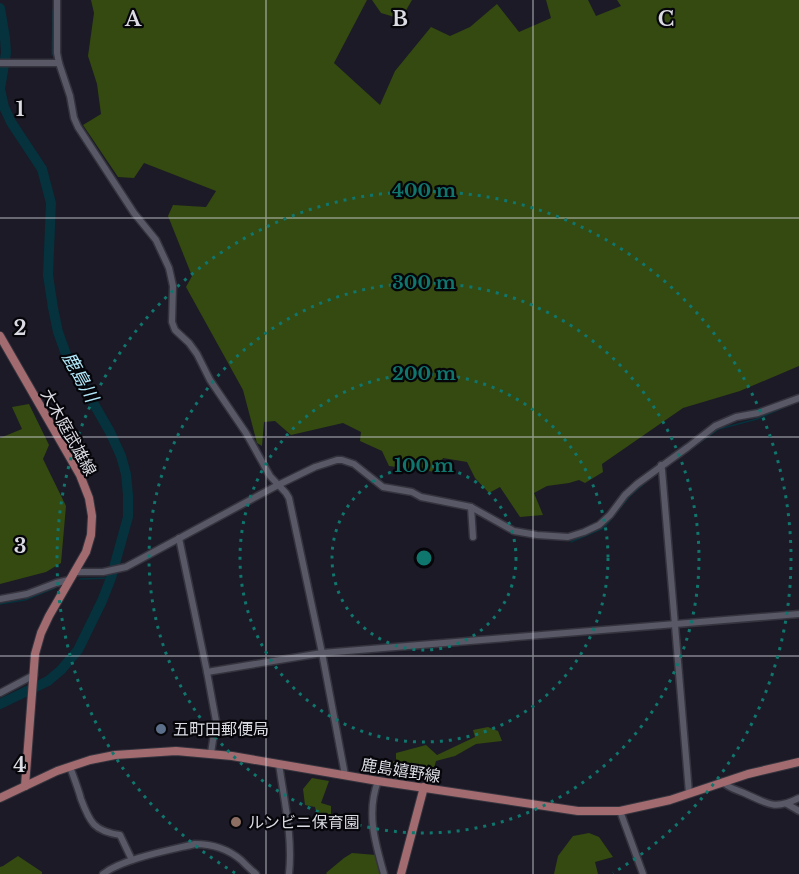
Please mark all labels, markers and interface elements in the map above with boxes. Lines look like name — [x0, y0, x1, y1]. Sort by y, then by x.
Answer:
text: A — [124, 7, 142, 31]
text: B — [392, 7, 408, 31]
text: C — [658, 7, 674, 31]
text: 1 — [16, 97, 25, 121]
text: 400 m — [392, 180, 456, 202]
text: 300 m — [392, 272, 456, 294]
text: 2 — [13, 316, 27, 340]
water label: 鹿島川 — [57, 348, 104, 408]
text: 200 m — [392, 363, 456, 385]
street label: 大木庭武雄線 — [37, 385, 101, 479]
text: 100 m — [394, 455, 454, 477]
text: 3 — [14, 534, 26, 558]
centre of rings — [414, 548, 434, 568]
place label: 五町田郵便局 — [173, 719, 269, 739]
marker: 五町田郵便局 — [154, 722, 168, 736]
text: 4 — [13, 753, 27, 777]
street label: 鹿島嬉野線 — [360, 754, 442, 786]
place label: ルンビニ保育園 — [248, 812, 360, 832]
marker: ルンビニ保育園 — [229, 815, 243, 829]

